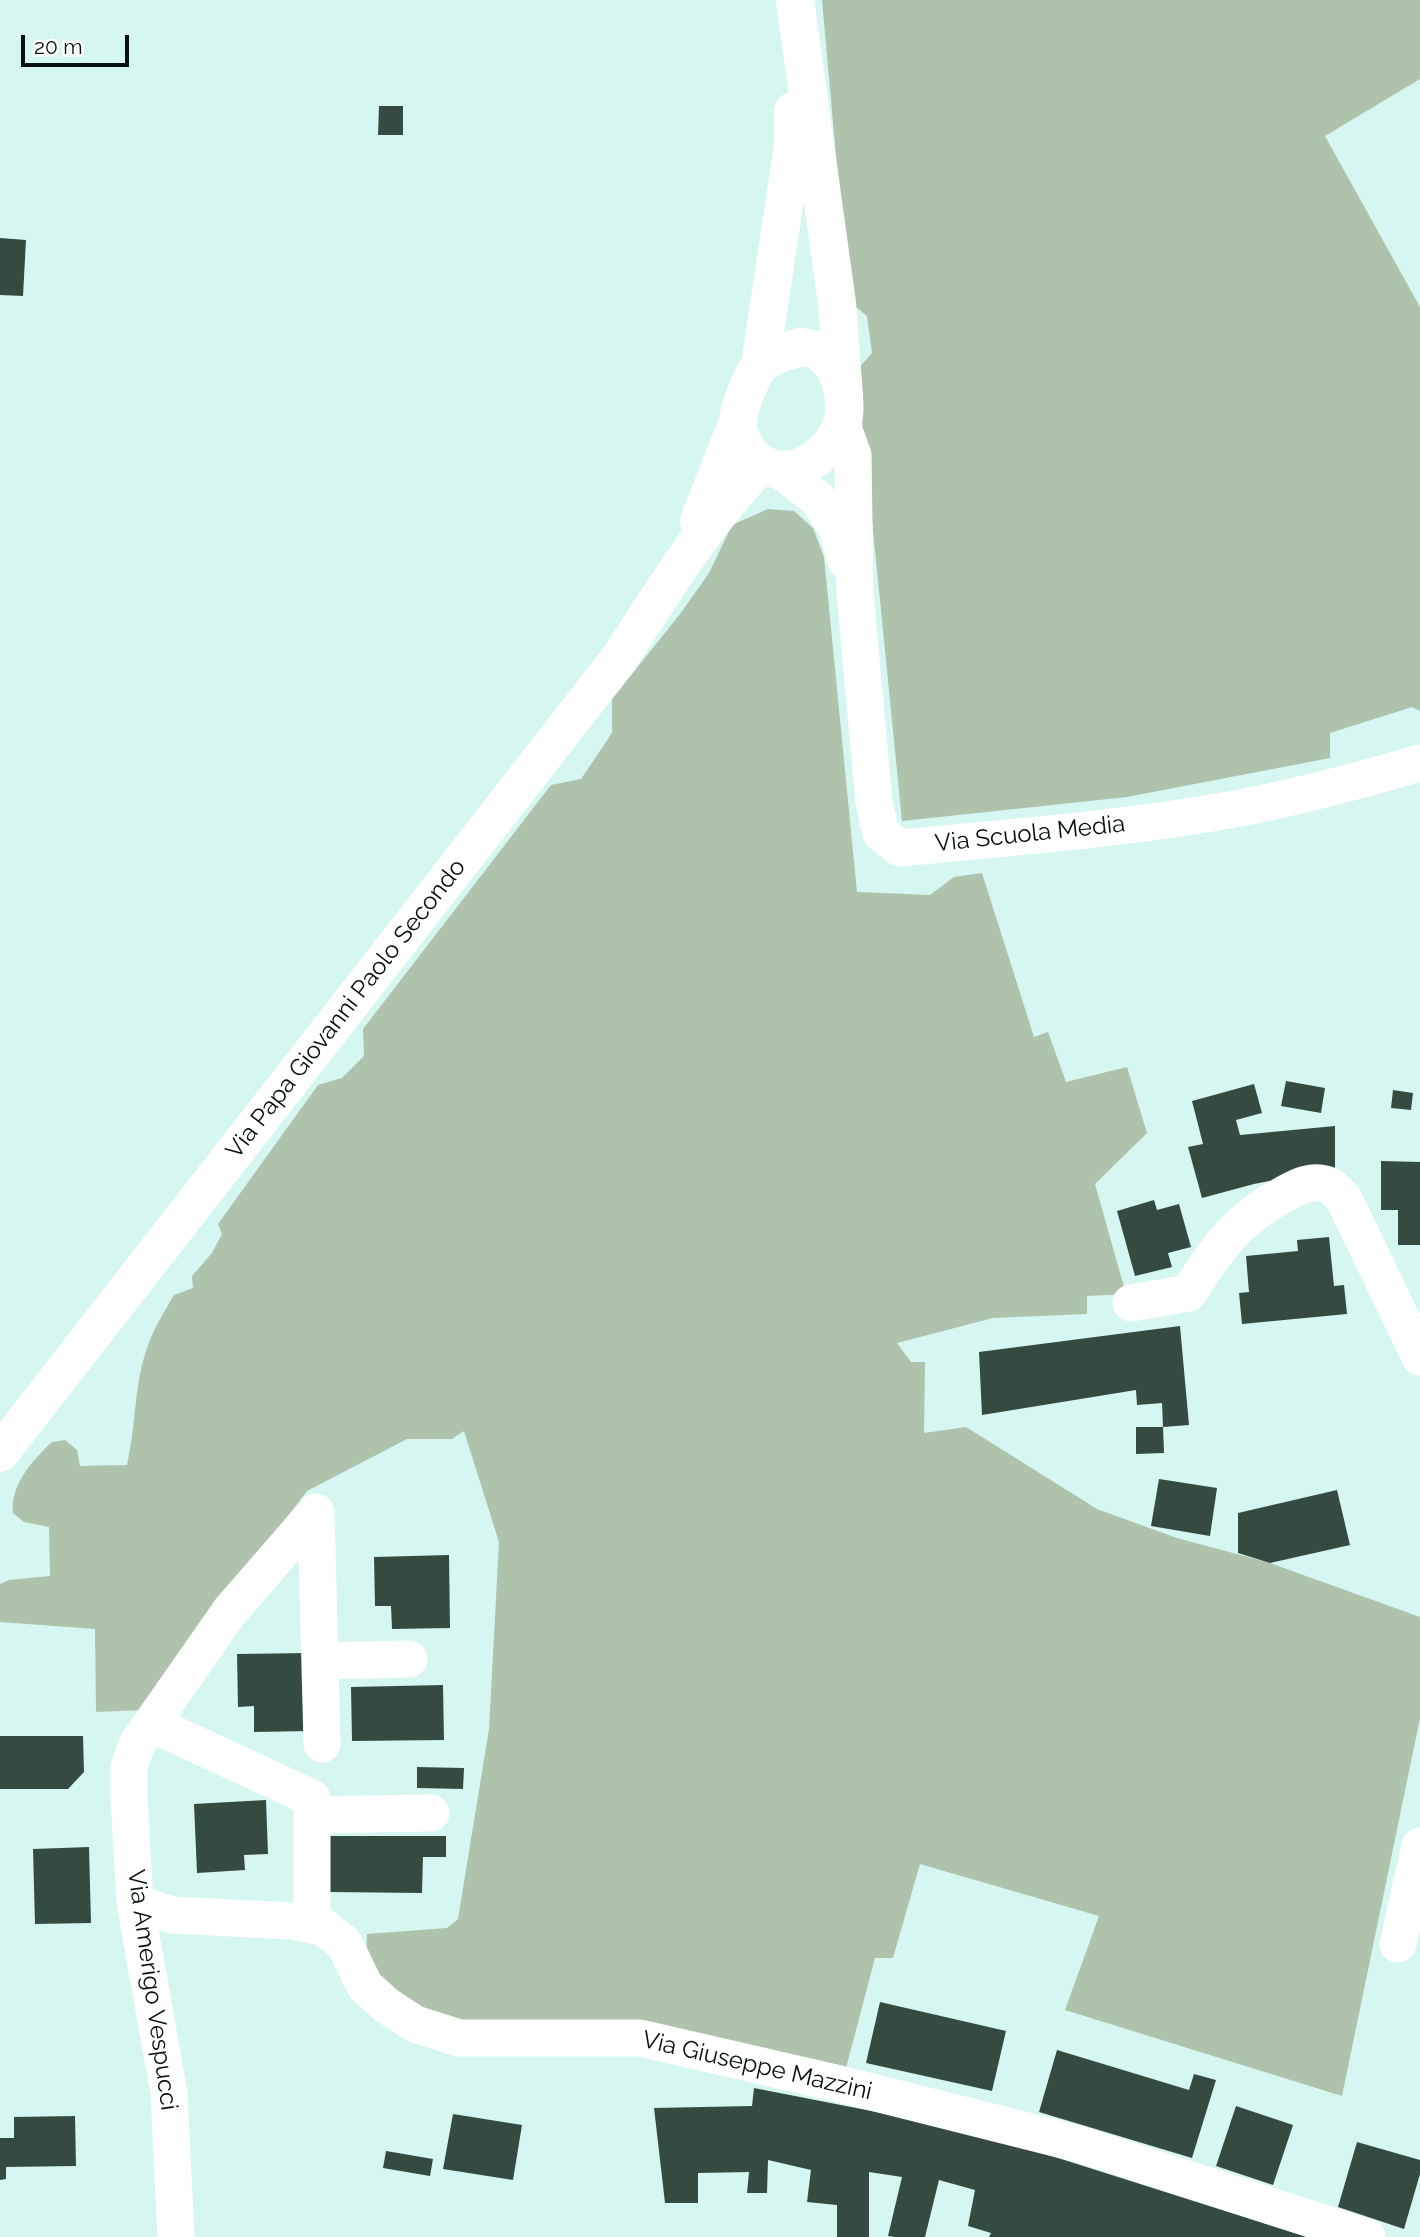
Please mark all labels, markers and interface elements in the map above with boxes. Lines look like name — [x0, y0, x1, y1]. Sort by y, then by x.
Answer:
scale bar — [24, 21, 133, 65]
text: 20 m — [34, 34, 82, 59]
street label: Via Scuola Media — [934, 810, 1126, 858]
street label: Via Papa Giovanni Paolo Secondo — [220, 854, 472, 1164]
street label: Via Amerigo Vespucci — [121, 1868, 183, 2112]
street label: Via Giuseppe Mazzini — [639, 2026, 875, 2106]

